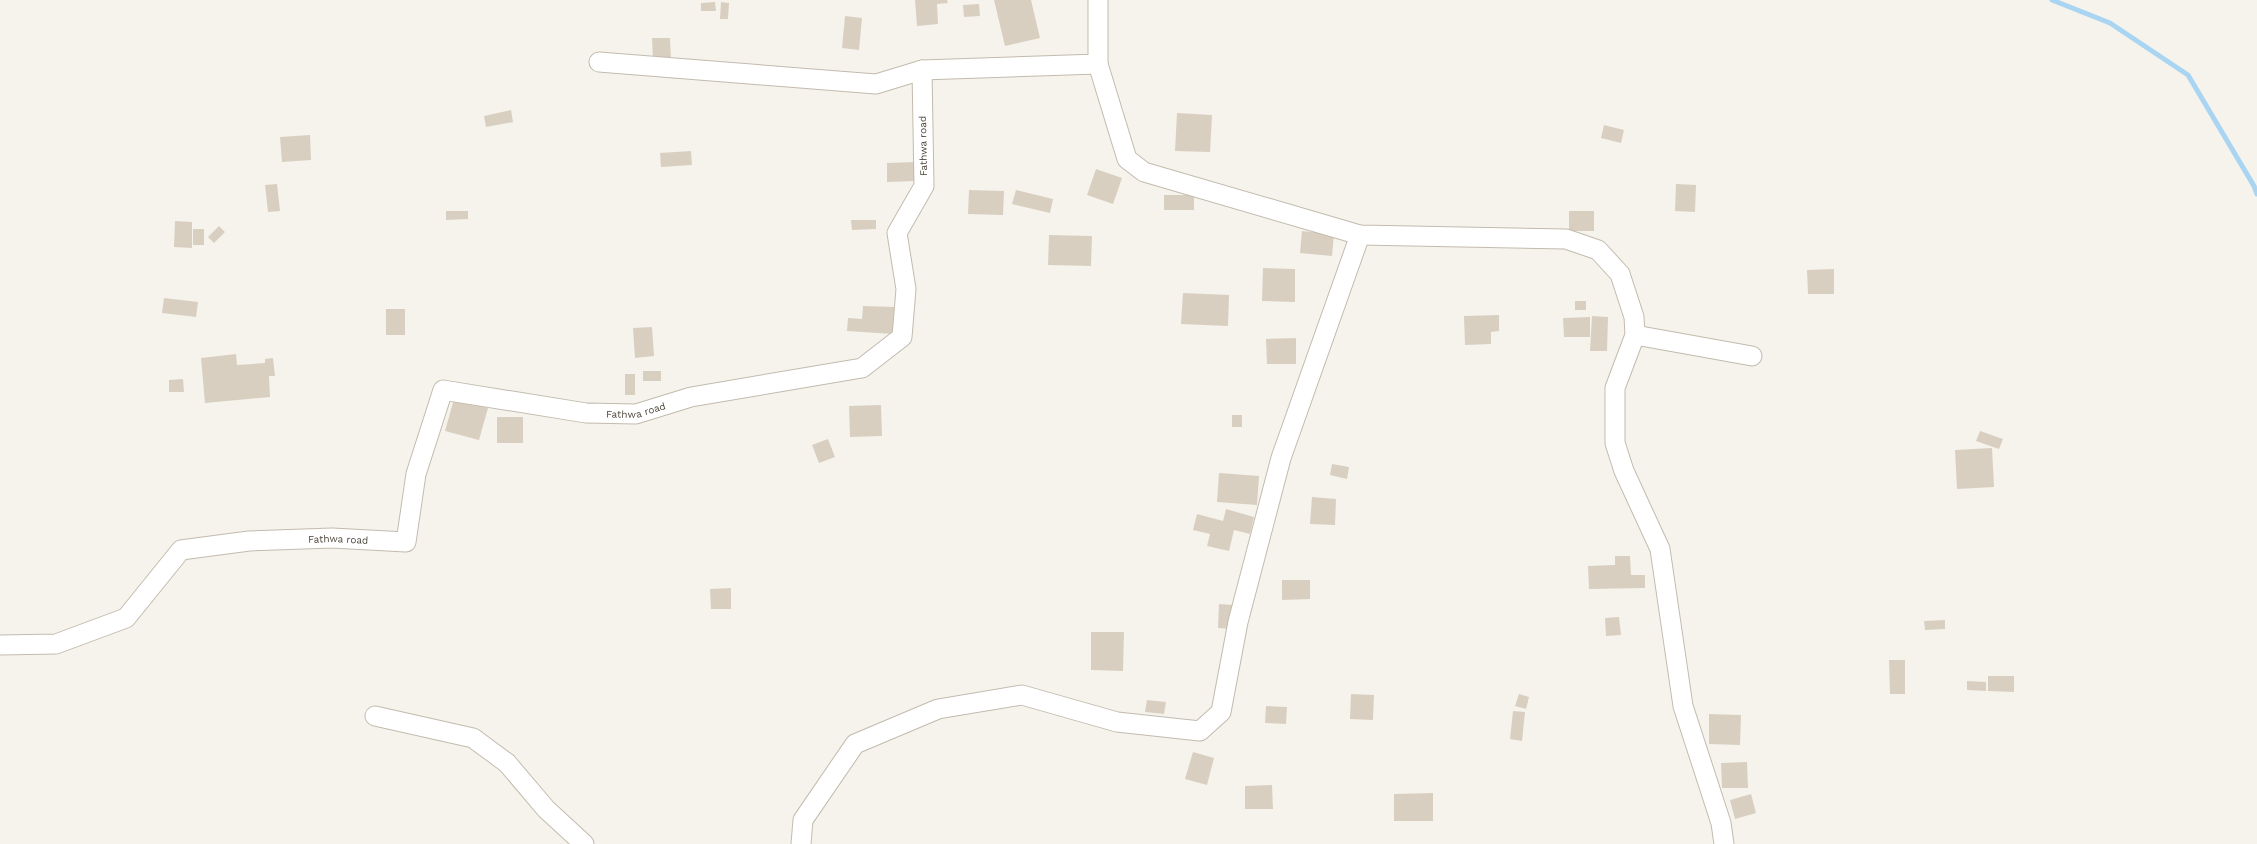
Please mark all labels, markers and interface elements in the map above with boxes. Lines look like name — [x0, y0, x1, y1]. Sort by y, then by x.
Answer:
street label: Fathwa road — [917, 116, 929, 176]
street label: Fathwa road — [606, 400, 667, 420]
street label: Fathwa road — [308, 532, 369, 545]

